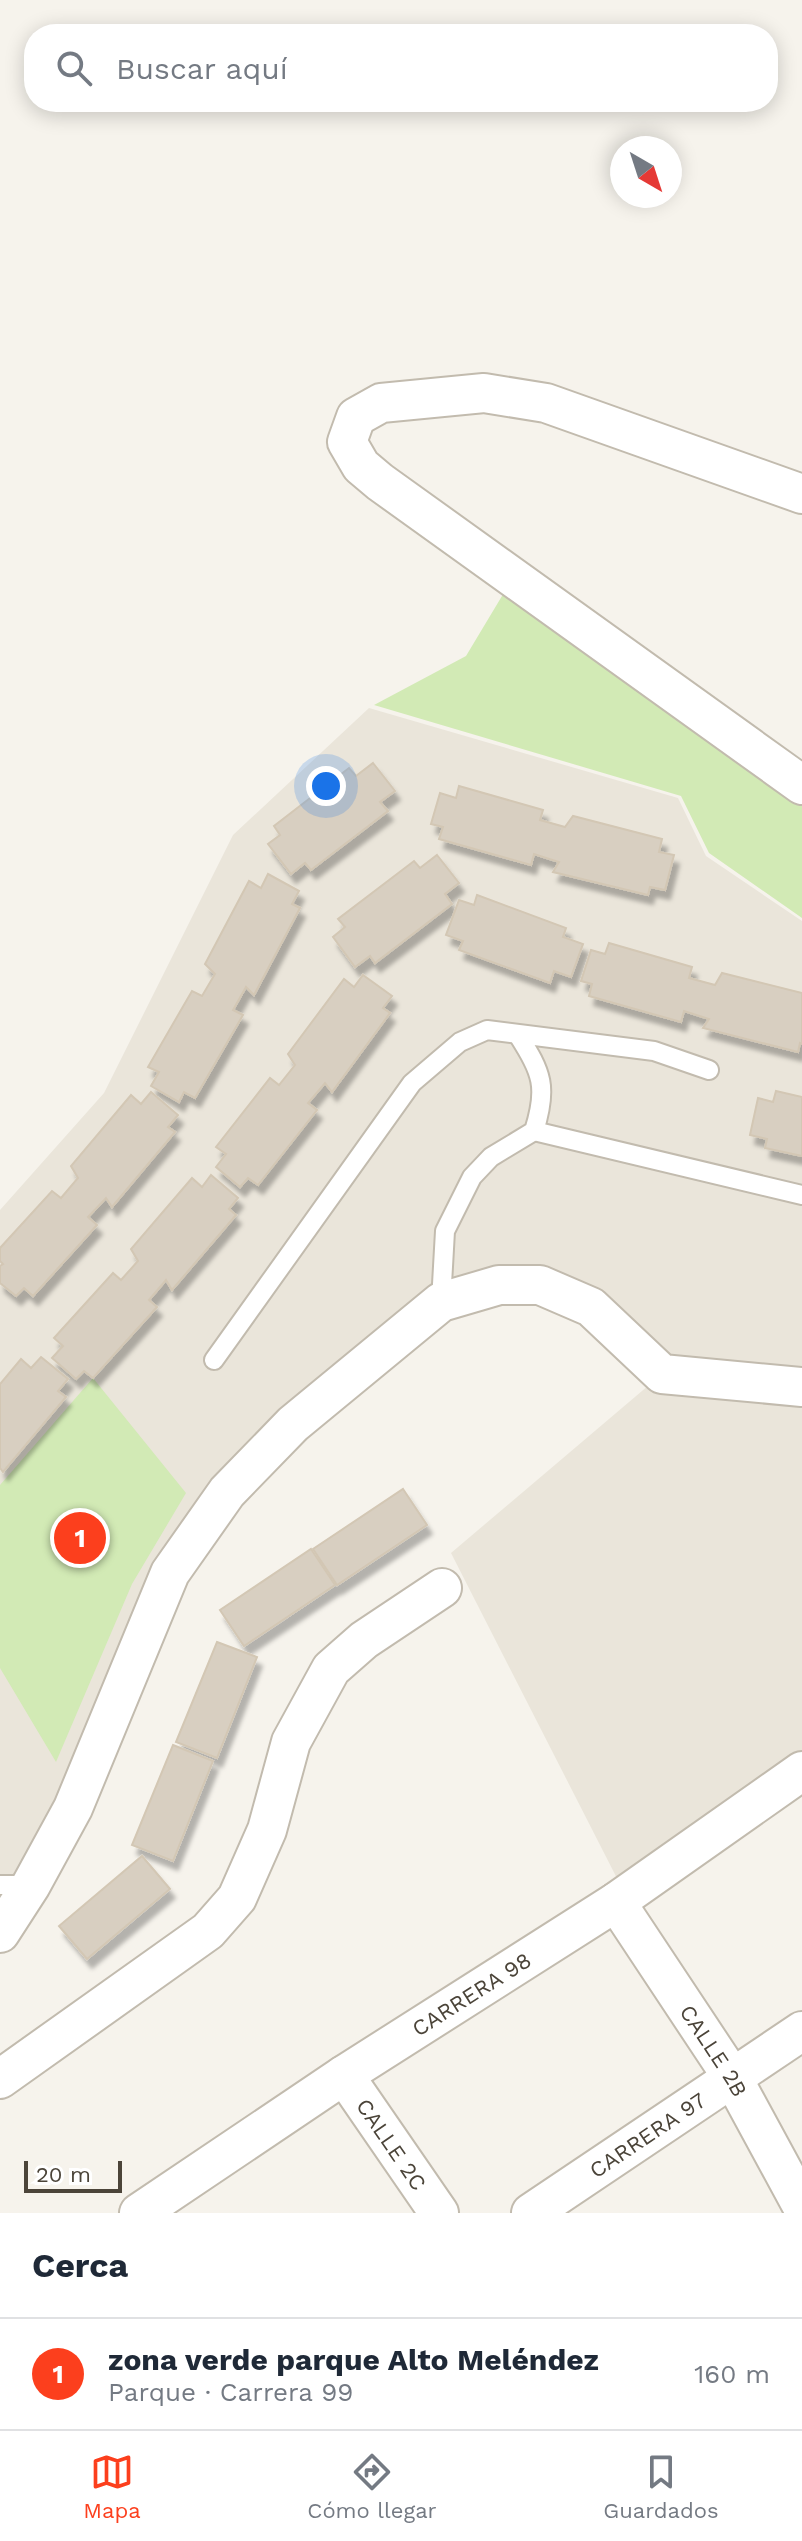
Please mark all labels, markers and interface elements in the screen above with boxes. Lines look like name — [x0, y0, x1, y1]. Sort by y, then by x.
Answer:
search box — [24, 24, 778, 112]
icon: search — [52, 46, 96, 90]
text: Buscar aquí — [116, 51, 288, 86]
north arrow — [610, 136, 682, 208]
your location — [306, 766, 346, 806]
pin: 1 — [54, 1508, 106, 1568]
street label: CARRERA 98 — [408, 1947, 536, 2041]
street label: CALLE 2B — [675, 2000, 752, 2101]
street label: CARRERA 97 — [585, 2088, 710, 2183]
street label: CALLE 2C — [351, 2094, 431, 2195]
scale bar — [24, 2157, 122, 2193]
text: 20 m — [36, 2162, 91, 2187]
text: Cerca — [32, 2245, 128, 2285]
text: zona verde parque Alto Meléndez — [108, 2342, 599, 2377]
text: 1 — [52, 2359, 64, 2389]
text: 160 m — [694, 2359, 770, 2389]
text: Parque · Carrera 99 — [108, 2377, 353, 2407]
tab: Mapa — [83, 2450, 141, 2523]
tab: Cómo llegar — [307, 2450, 437, 2523]
tab: Guardados — [603, 2450, 719, 2523]

